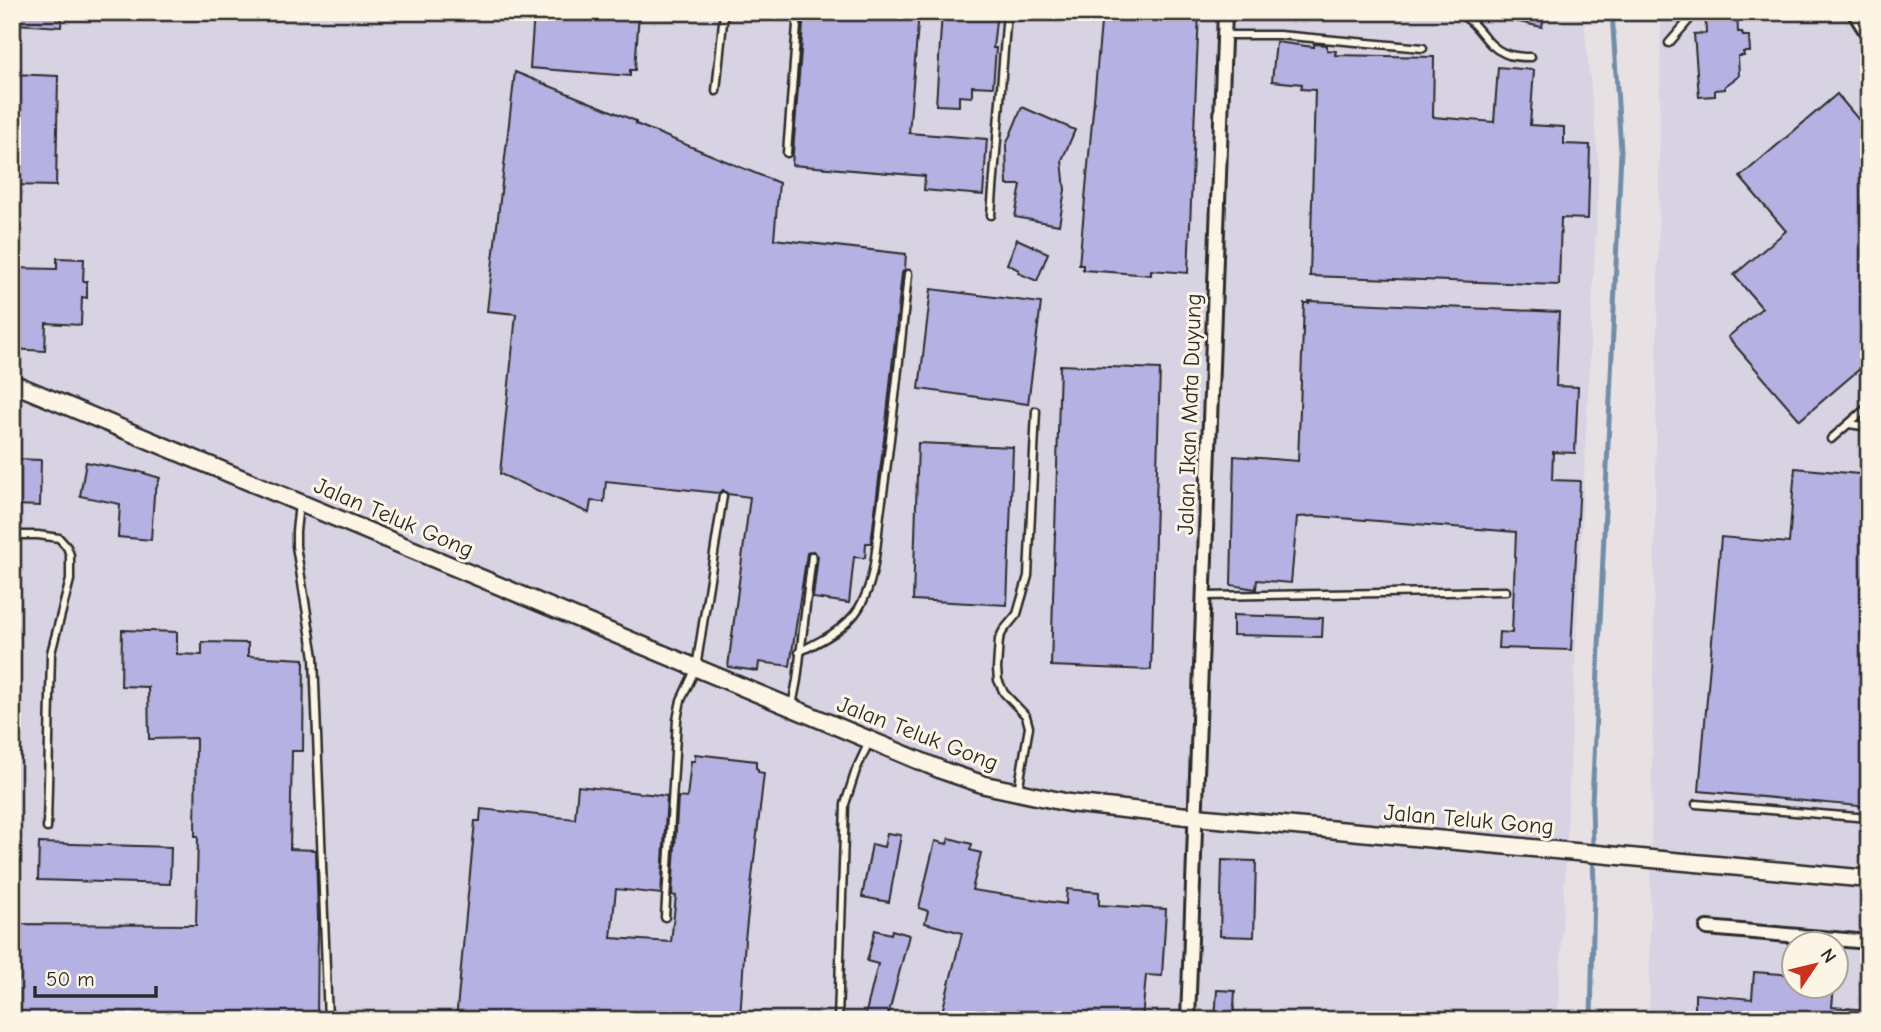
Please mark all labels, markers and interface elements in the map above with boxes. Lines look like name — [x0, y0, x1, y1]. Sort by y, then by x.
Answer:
street label: Jalan Ikan Mata Duyung — [1172, 293, 1207, 535]
street label: Jalan Teluk Gong — [310, 472, 478, 563]
street label: Jalan Teluk Gong — [833, 690, 1002, 777]
street label: Jalan Teluk Gong — [1383, 799, 1555, 840]
north arrow — [1780, 930, 1850, 1000]
text: N — [1816, 944, 1841, 967]
scale bar — [35, 955, 156, 999]
text: 50 m — [46, 967, 95, 991]

